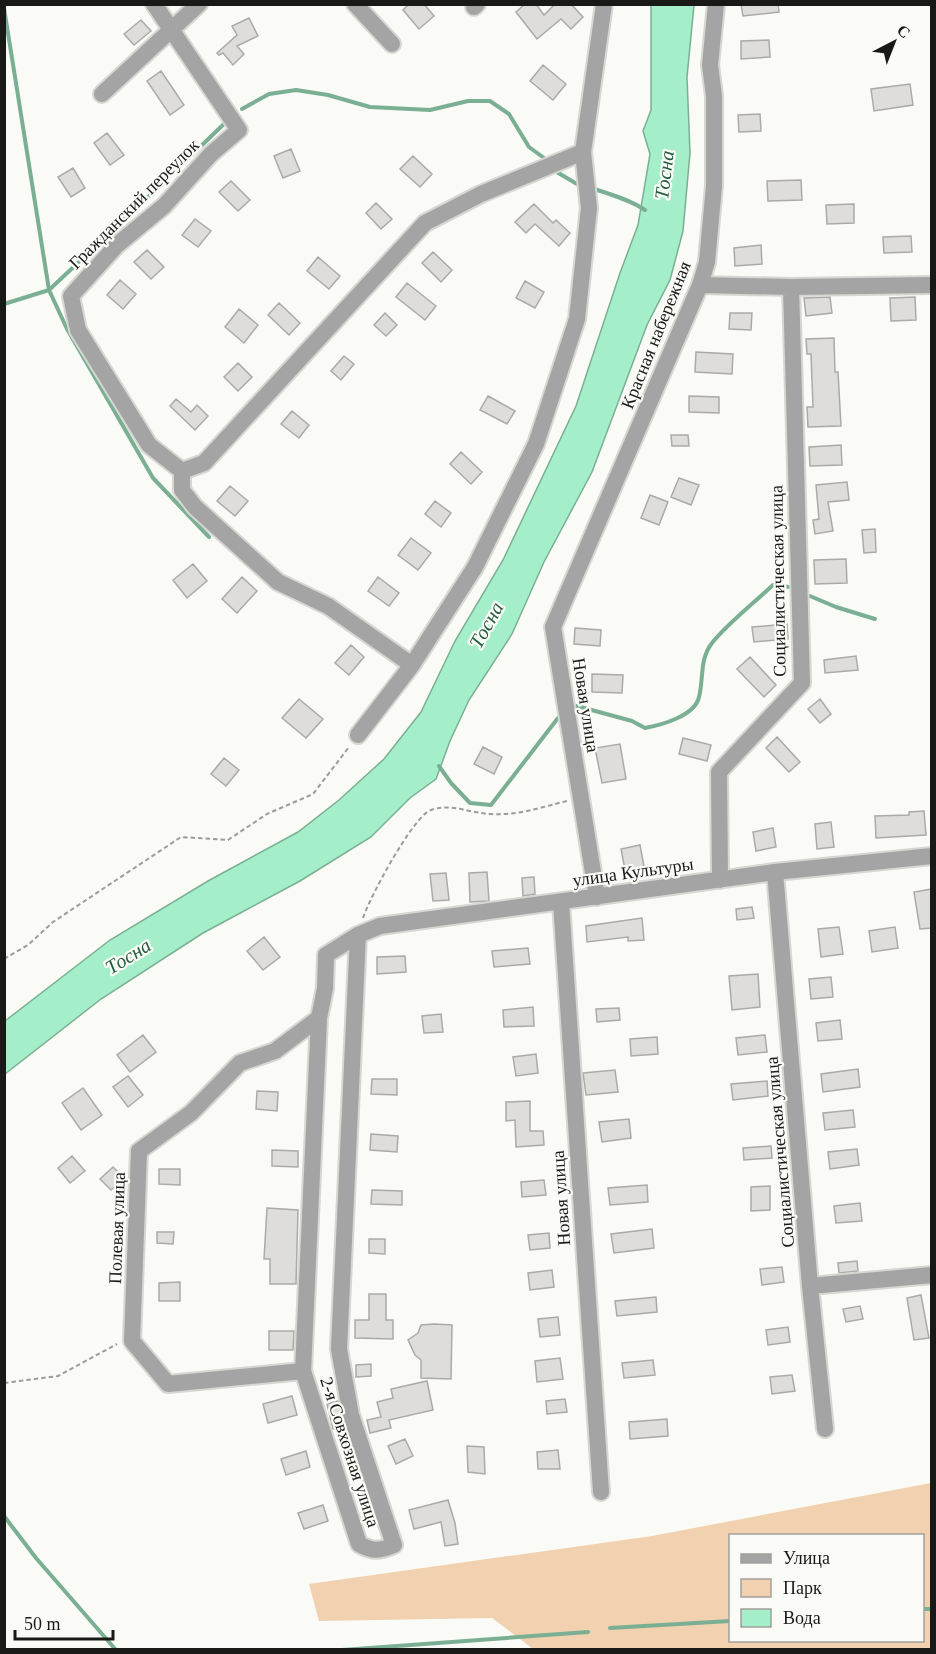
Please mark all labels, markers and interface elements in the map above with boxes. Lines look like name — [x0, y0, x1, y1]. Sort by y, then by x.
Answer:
north arrow — [864, 12, 924, 72]
text: С — [894, 21, 914, 41]
street label: Гражданский переулок — [65, 135, 203, 273]
water label: Тосна — [650, 149, 678, 201]
street label: Красная набережная — [617, 258, 695, 412]
street label: Социалистическая улица — [766, 485, 790, 677]
water label: Тосна — [464, 598, 508, 652]
street label: Новая улица — [569, 656, 603, 754]
street label: улица Культуры — [571, 854, 695, 890]
water label: Тосна — [101, 934, 155, 978]
street label: Социалистическая улица — [762, 1056, 798, 1248]
street label: Новая улица — [548, 1150, 574, 1246]
street label: Полевая улица — [105, 1172, 129, 1284]
street label: 2-я Совхозная улица — [316, 1374, 384, 1530]
legend — [729, 1534, 924, 1642]
text: Улица — [783, 1548, 830, 1568]
text: Парк — [783, 1578, 822, 1598]
scale bar — [15, 1603, 112, 1641]
text: Вода — [783, 1608, 821, 1628]
text: 50 m — [24, 1614, 61, 1634]

